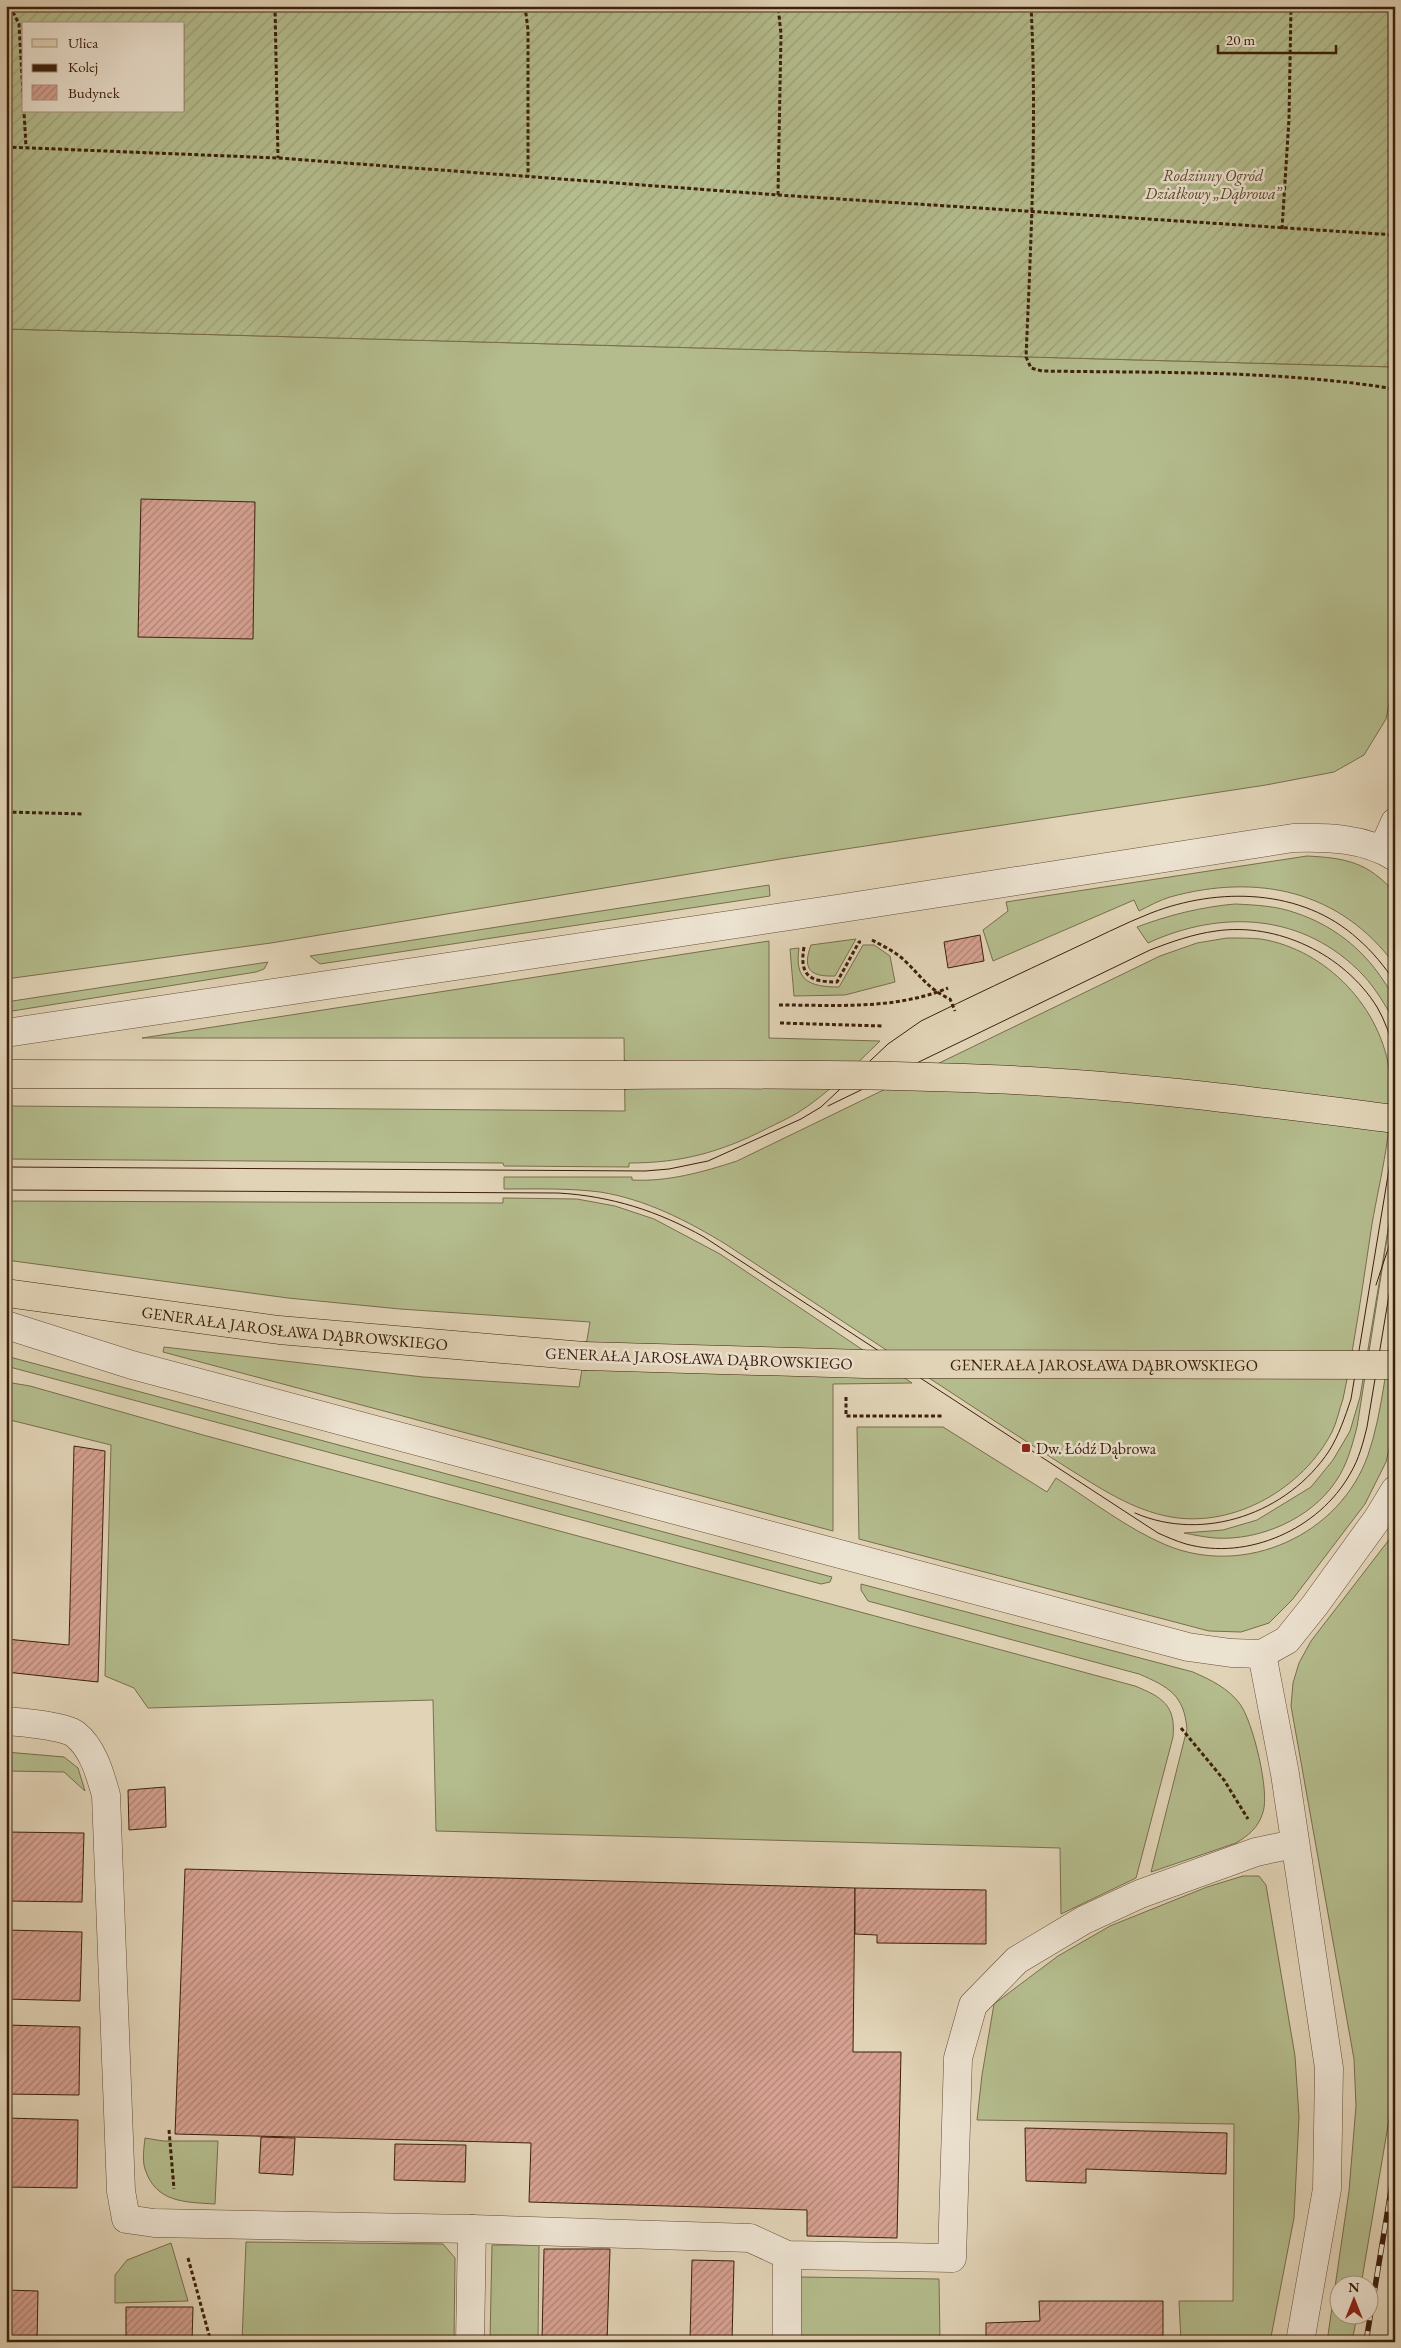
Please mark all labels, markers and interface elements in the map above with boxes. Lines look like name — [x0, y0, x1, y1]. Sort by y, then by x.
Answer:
legend — [22, 22, 185, 112]
scale bar — [1218, 22, 1336, 54]
text: 20 m — [1226, 30, 1255, 49]
text: Ulica — [68, 33, 98, 52]
text: Kolej — [68, 57, 98, 76]
text: Budynek — [68, 83, 121, 102]
park label: Rodzinny Ogród Działkowy „Dąbrowa” — [1144, 165, 1283, 204]
street label: GENERAŁA JAROSŁAWA DĄBROWSKIEGO — [140, 1301, 449, 1355]
street label: GENERAŁA JAROSŁAWA DĄBROWSKIEGO — [545, 1343, 853, 1374]
street label: GENERAŁA JAROSŁAWA DĄBROWSKIEGO — [950, 1354, 1258, 1376]
place label: Dw. Łódź Dąbrowa — [1036, 1438, 1157, 1459]
marker: Dw. Łódź Dąbrowa — [1020, 1442, 1032, 1454]
north arrow — [1328, 2276, 1378, 2326]
text: N — [1348, 2278, 1360, 2296]

